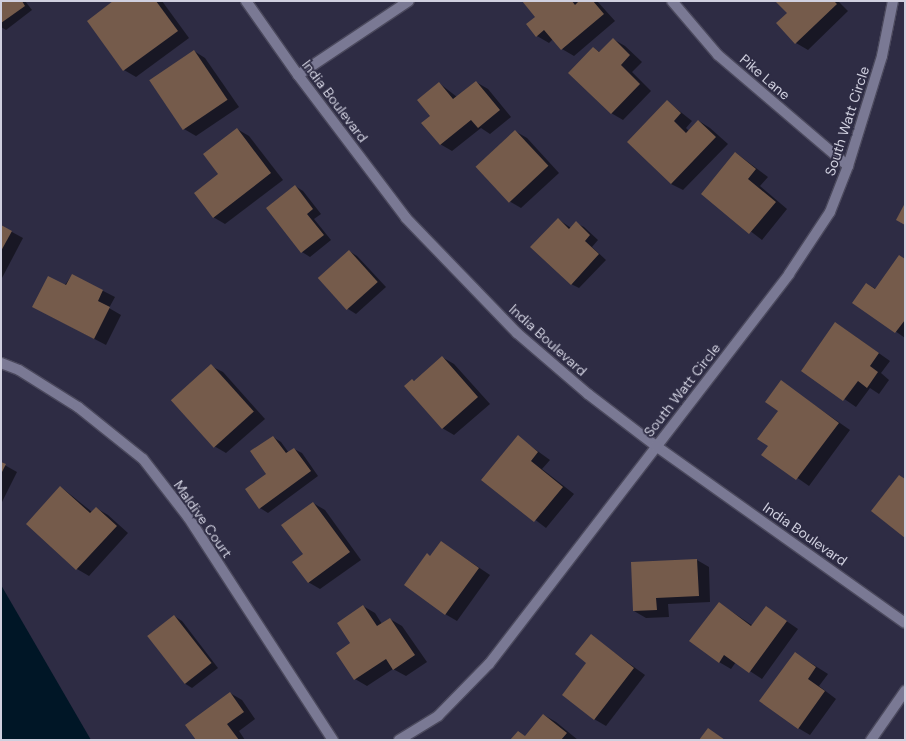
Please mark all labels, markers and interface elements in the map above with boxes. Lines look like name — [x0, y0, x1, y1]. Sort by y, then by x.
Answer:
street label: Pike Lane — [737, 51, 793, 103]
street label: India Boulevard — [299, 57, 371, 145]
street label: South Watt Circle — [821, 64, 873, 178]
street label: India Boulevard — [506, 301, 590, 379]
street label: South Watt Circle — [640, 340, 724, 440]
street label: Maldive Court — [170, 477, 236, 561]
street label: India Boulevard — [760, 499, 850, 569]

